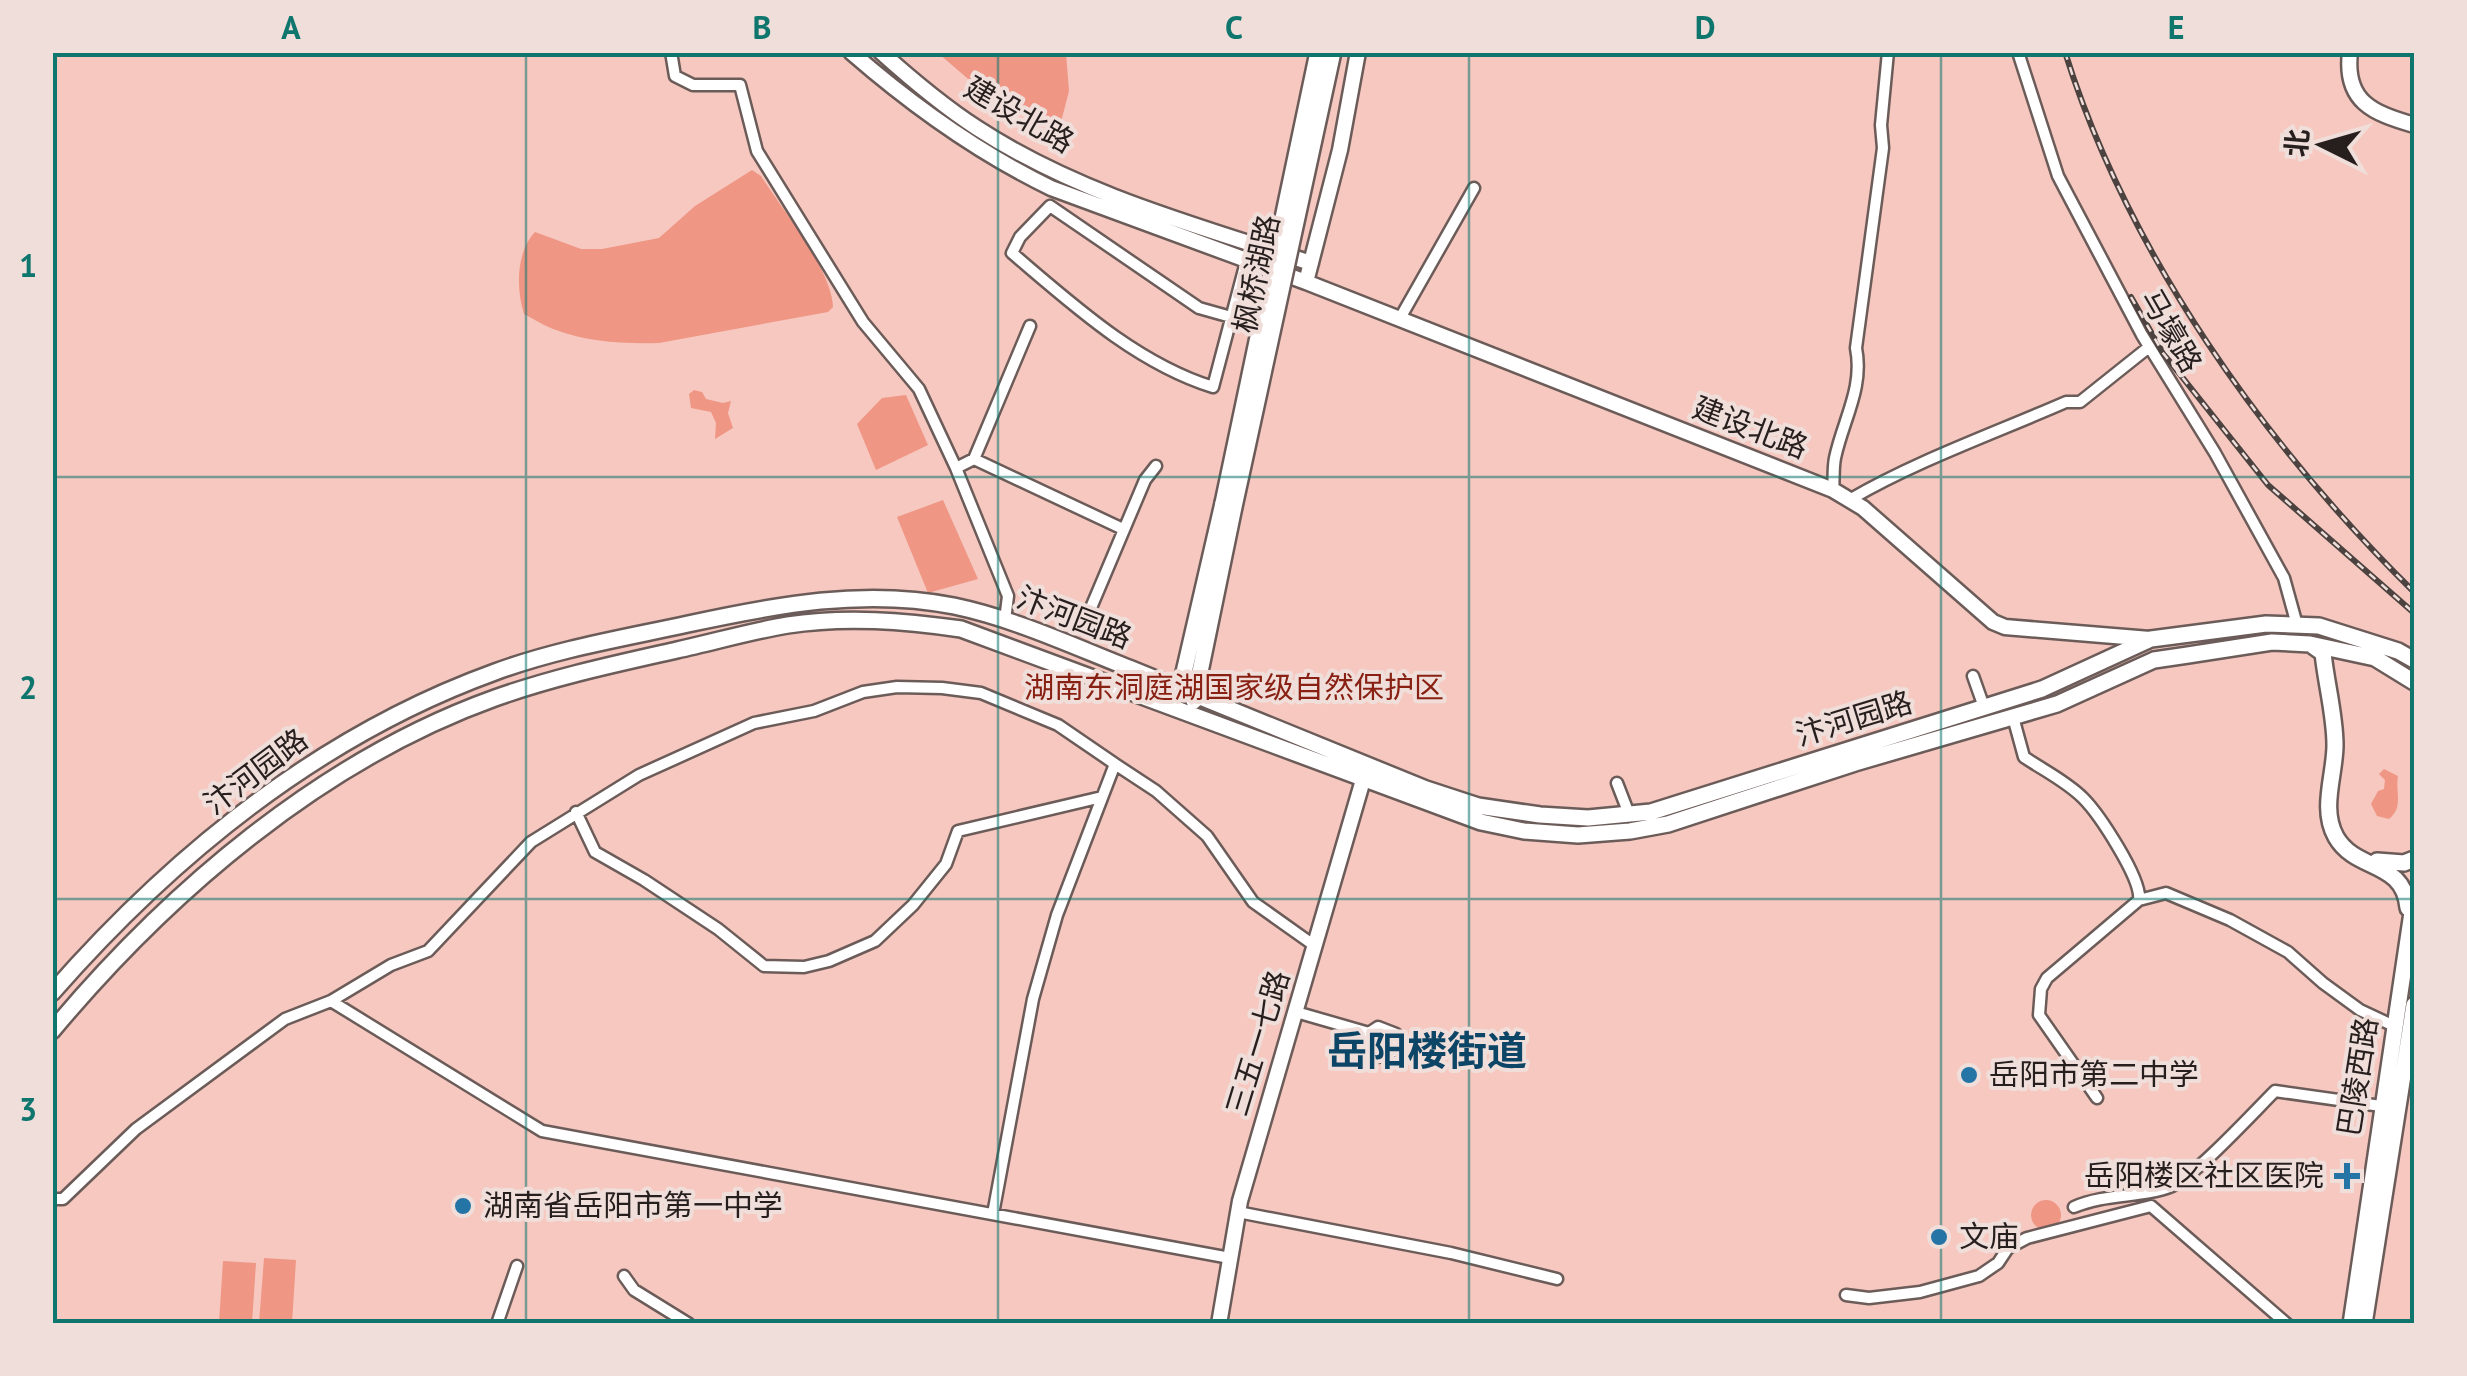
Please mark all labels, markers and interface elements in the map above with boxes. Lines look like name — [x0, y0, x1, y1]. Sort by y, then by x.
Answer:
text: A — [281, 6, 301, 48]
text: B — [753, 6, 771, 48]
text: C — [1225, 6, 1243, 48]
text: D — [1695, 6, 1715, 48]
text: E — [2168, 6, 2184, 48]
street label: 建设北路 — [958, 67, 1081, 161]
north arrow — [2272, 95, 2372, 195]
text: 北 — [2277, 127, 2316, 158]
street label: 枫桥湖路 — [1224, 211, 1287, 336]
text: 1 — [19, 244, 37, 286]
street label: 马壕路 — [2133, 282, 2212, 379]
street label: 建设北路 — [1688, 387, 1814, 466]
street label: 汴河园路 — [1012, 577, 1138, 656]
text: 2 — [19, 666, 37, 708]
park label: 湖南东洞庭湖国家级自然保护区 — [1024, 667, 1444, 706]
street label: 汴河园路 — [1790, 681, 1917, 754]
street label: 汴河园路 — [195, 719, 315, 822]
street label: 三五一七路 — [1216, 965, 1297, 1120]
street label: 巴陵西路 — [2328, 1014, 2385, 1139]
district label: 岳阳楼街道 — [1327, 1024, 1527, 1076]
place label: 岳阳市第二中学 — [1989, 1054, 2199, 1093]
marker: 岳阳市第二中学 — [1958, 1064, 1980, 1086]
text: 3 — [19, 1088, 37, 1130]
place label: 岳阳楼区社区医院 — [2084, 1155, 2324, 1194]
marker: 岳阳楼区社区医院 — [2334, 1163, 2360, 1189]
place label: 湖南省岳阳市第一中学 — [483, 1185, 783, 1224]
marker: 湖南省岳阳市第一中学 — [452, 1195, 474, 1217]
place label: 文庙 — [1959, 1216, 2019, 1255]
marker: 文庙 — [1928, 1226, 1950, 1248]

